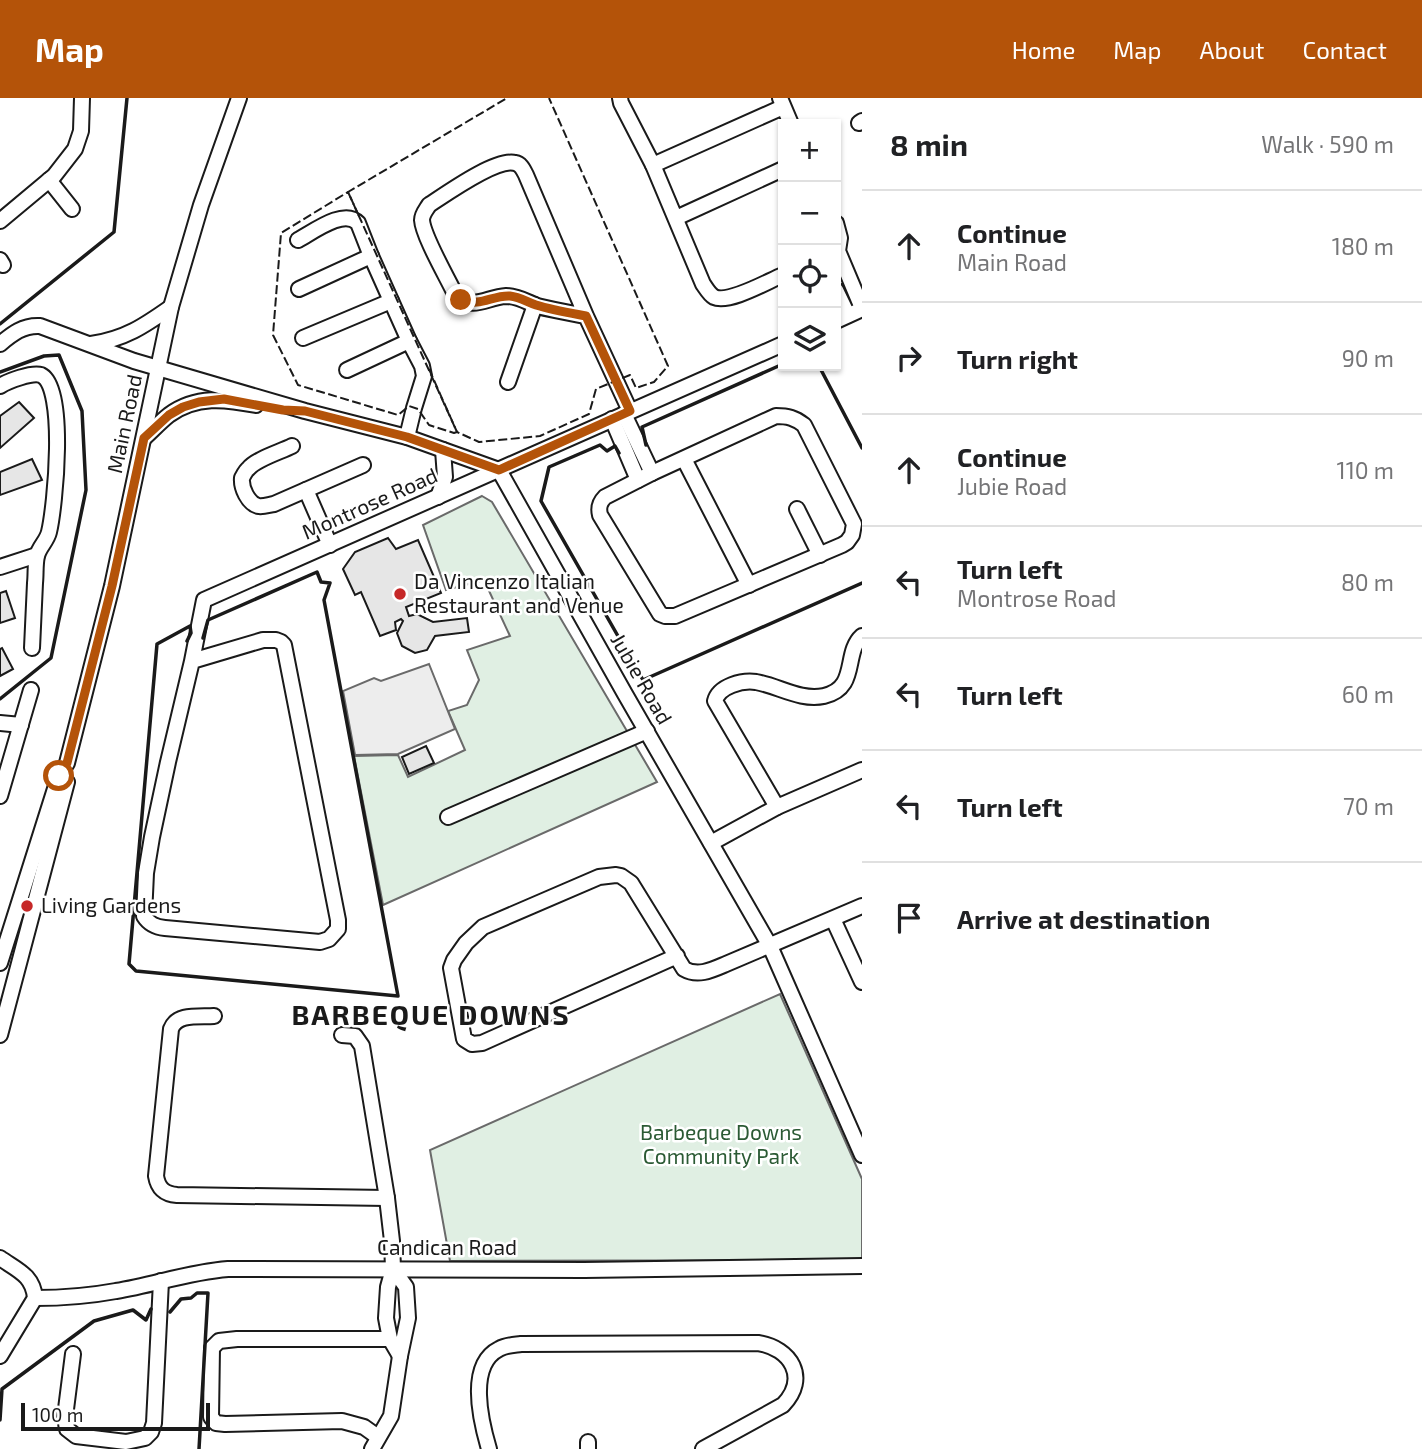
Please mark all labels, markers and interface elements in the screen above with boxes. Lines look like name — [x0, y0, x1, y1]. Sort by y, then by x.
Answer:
text: Map — [35, 29, 104, 69]
text: Home — [1012, 35, 1075, 64]
text: Map — [1113, 35, 1161, 64]
text: About — [1199, 35, 1265, 64]
text: Contact — [1303, 35, 1387, 64]
map controls — [778, 119, 841, 371]
button: + — [778, 119, 841, 182]
text: 8 min — [890, 126, 968, 162]
text: Walk · 590 m — [1261, 130, 1394, 158]
button: − — [778, 182, 841, 245]
text: Continue — [957, 217, 1067, 248]
icon: ahead — [890, 227, 928, 265]
text: 180 m — [1332, 232, 1394, 260]
button: locate — [778, 245, 841, 308]
text: Main Road — [957, 248, 1067, 276]
route end — [445, 284, 476, 315]
button: layers — [778, 308, 841, 371]
icon: right — [890, 339, 928, 377]
text: Turn right — [957, 343, 1078, 374]
text: 90 m — [1342, 344, 1394, 372]
street label: Main Road — [101, 372, 146, 475]
text: Continue — [957, 441, 1067, 472]
icon: ahead — [890, 451, 928, 489]
text: 110 m — [1337, 456, 1394, 484]
street label: Montrose Road — [298, 462, 441, 544]
text: Jubie Road — [957, 472, 1067, 500]
text: Turn left — [957, 553, 1063, 584]
icon: left — [890, 563, 928, 601]
place label: Da Vincenzo Italian Restaurant and Venue — [414, 568, 624, 617]
text: 80 m — [1341, 568, 1394, 596]
text: Montrose Road — [957, 584, 1116, 612]
marker: Da Vincenzo Italian Restaurant and Venue — [392, 586, 408, 602]
street label: Jubie Road — [606, 628, 678, 728]
icon: left — [890, 675, 928, 713]
text: Turn left — [957, 679, 1063, 710]
text: 60 m — [1342, 680, 1394, 708]
route start — [43, 760, 74, 791]
icon: left — [890, 787, 928, 825]
text: Turn left — [957, 791, 1063, 822]
text: 70 m — [1343, 792, 1394, 820]
place label: Living Gardens — [41, 892, 181, 917]
marker: Living Gardens — [19, 898, 35, 914]
icon: arrive — [890, 899, 928, 937]
text: Arrive at destination — [957, 903, 1210, 934]
district label: BARBEQUE DOWNS — [291, 997, 571, 1032]
park label: Barbeque Downs Community Park — [640, 1119, 802, 1168]
street label: Candican Road — [377, 1234, 517, 1259]
scale bar — [21, 1400, 210, 1432]
text: 100 m — [32, 1403, 83, 1426]

